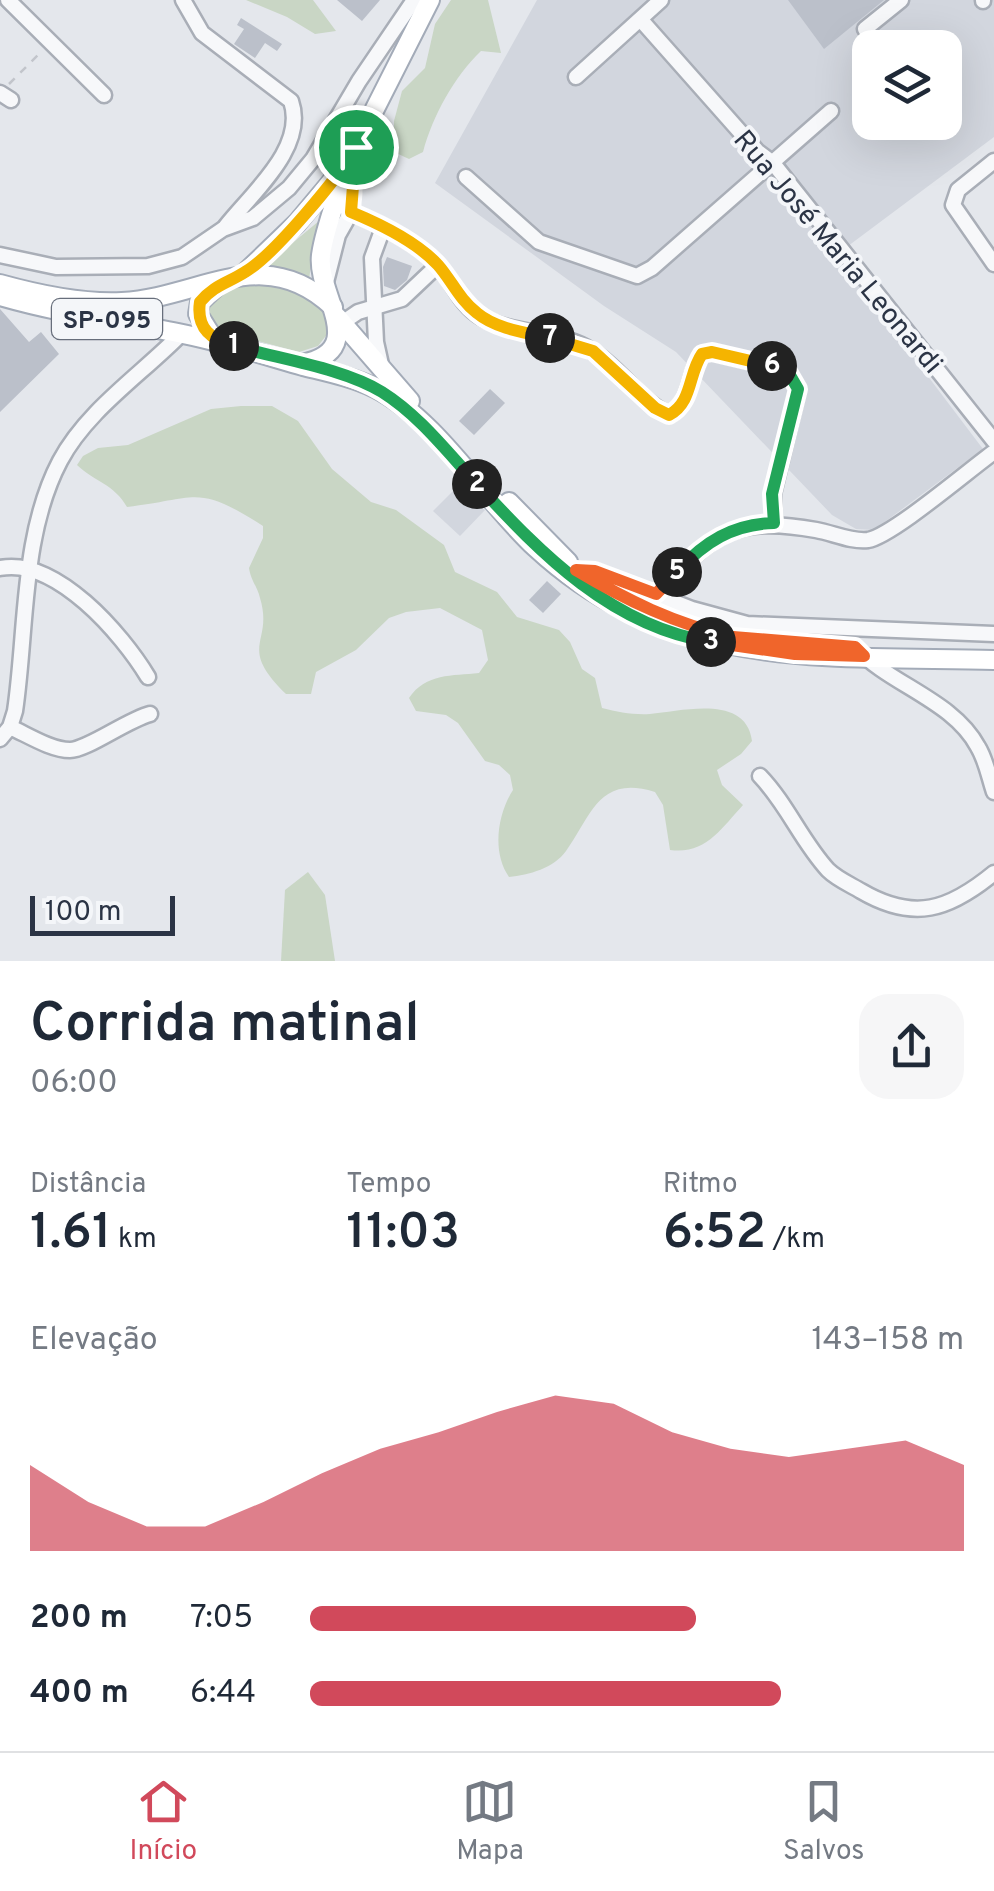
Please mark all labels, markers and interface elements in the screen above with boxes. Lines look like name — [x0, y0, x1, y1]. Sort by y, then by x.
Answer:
map controls — [852, 30, 962, 140]
button: layers — [852, 30, 962, 140]
pin — [314, 105, 399, 190]
icon: arrive — [329, 120, 384, 175]
street label: Rua José Maria Leonardi — [724, 124, 949, 382]
road number: SP-095 — [52, 299, 162, 339]
pin: 7 — [525, 313, 575, 363]
text: 7 — [542, 320, 558, 356]
pin: 1 — [209, 321, 259, 371]
text: 1 — [228, 328, 240, 364]
pin: 6 — [747, 341, 797, 391]
text: 6 — [763, 348, 781, 384]
pin: 2 — [452, 459, 502, 509]
text: 2 — [468, 466, 486, 502]
pin: 5 — [652, 547, 702, 597]
text: 5 — [668, 554, 686, 590]
pin: 3 — [686, 617, 736, 667]
text: 3 — [703, 624, 719, 660]
scale bar — [30, 891, 175, 936]
text: 100 m — [45, 895, 121, 931]
text: Corrida matinal — [30, 991, 420, 1061]
button: share — [859, 994, 964, 1099]
text: 06:00 — [30, 1064, 118, 1104]
text: Distância — [30, 1167, 146, 1203]
text: Tempo — [346, 1167, 431, 1203]
text: Ritmo — [663, 1167, 738, 1203]
text: 1.61 — [30, 1203, 111, 1266]
text: 11:03 — [346, 1203, 460, 1266]
text: 6:52 — [663, 1203, 766, 1266]
text: km — [111, 1222, 157, 1258]
text: /km — [766, 1222, 825, 1258]
text: Elevação — [30, 1321, 158, 1361]
text: 143–158 m — [811, 1321, 964, 1361]
text: 200 m — [30, 1599, 128, 1639]
text: 7:05 — [190, 1599, 253, 1639]
text: 400 m — [30, 1674, 129, 1714]
text: 6:44 — [190, 1674, 256, 1714]
tab: Início — [130, 1774, 197, 1870]
tab: Mapa — [456, 1774, 524, 1870]
tab: Salvos — [783, 1774, 864, 1870]

